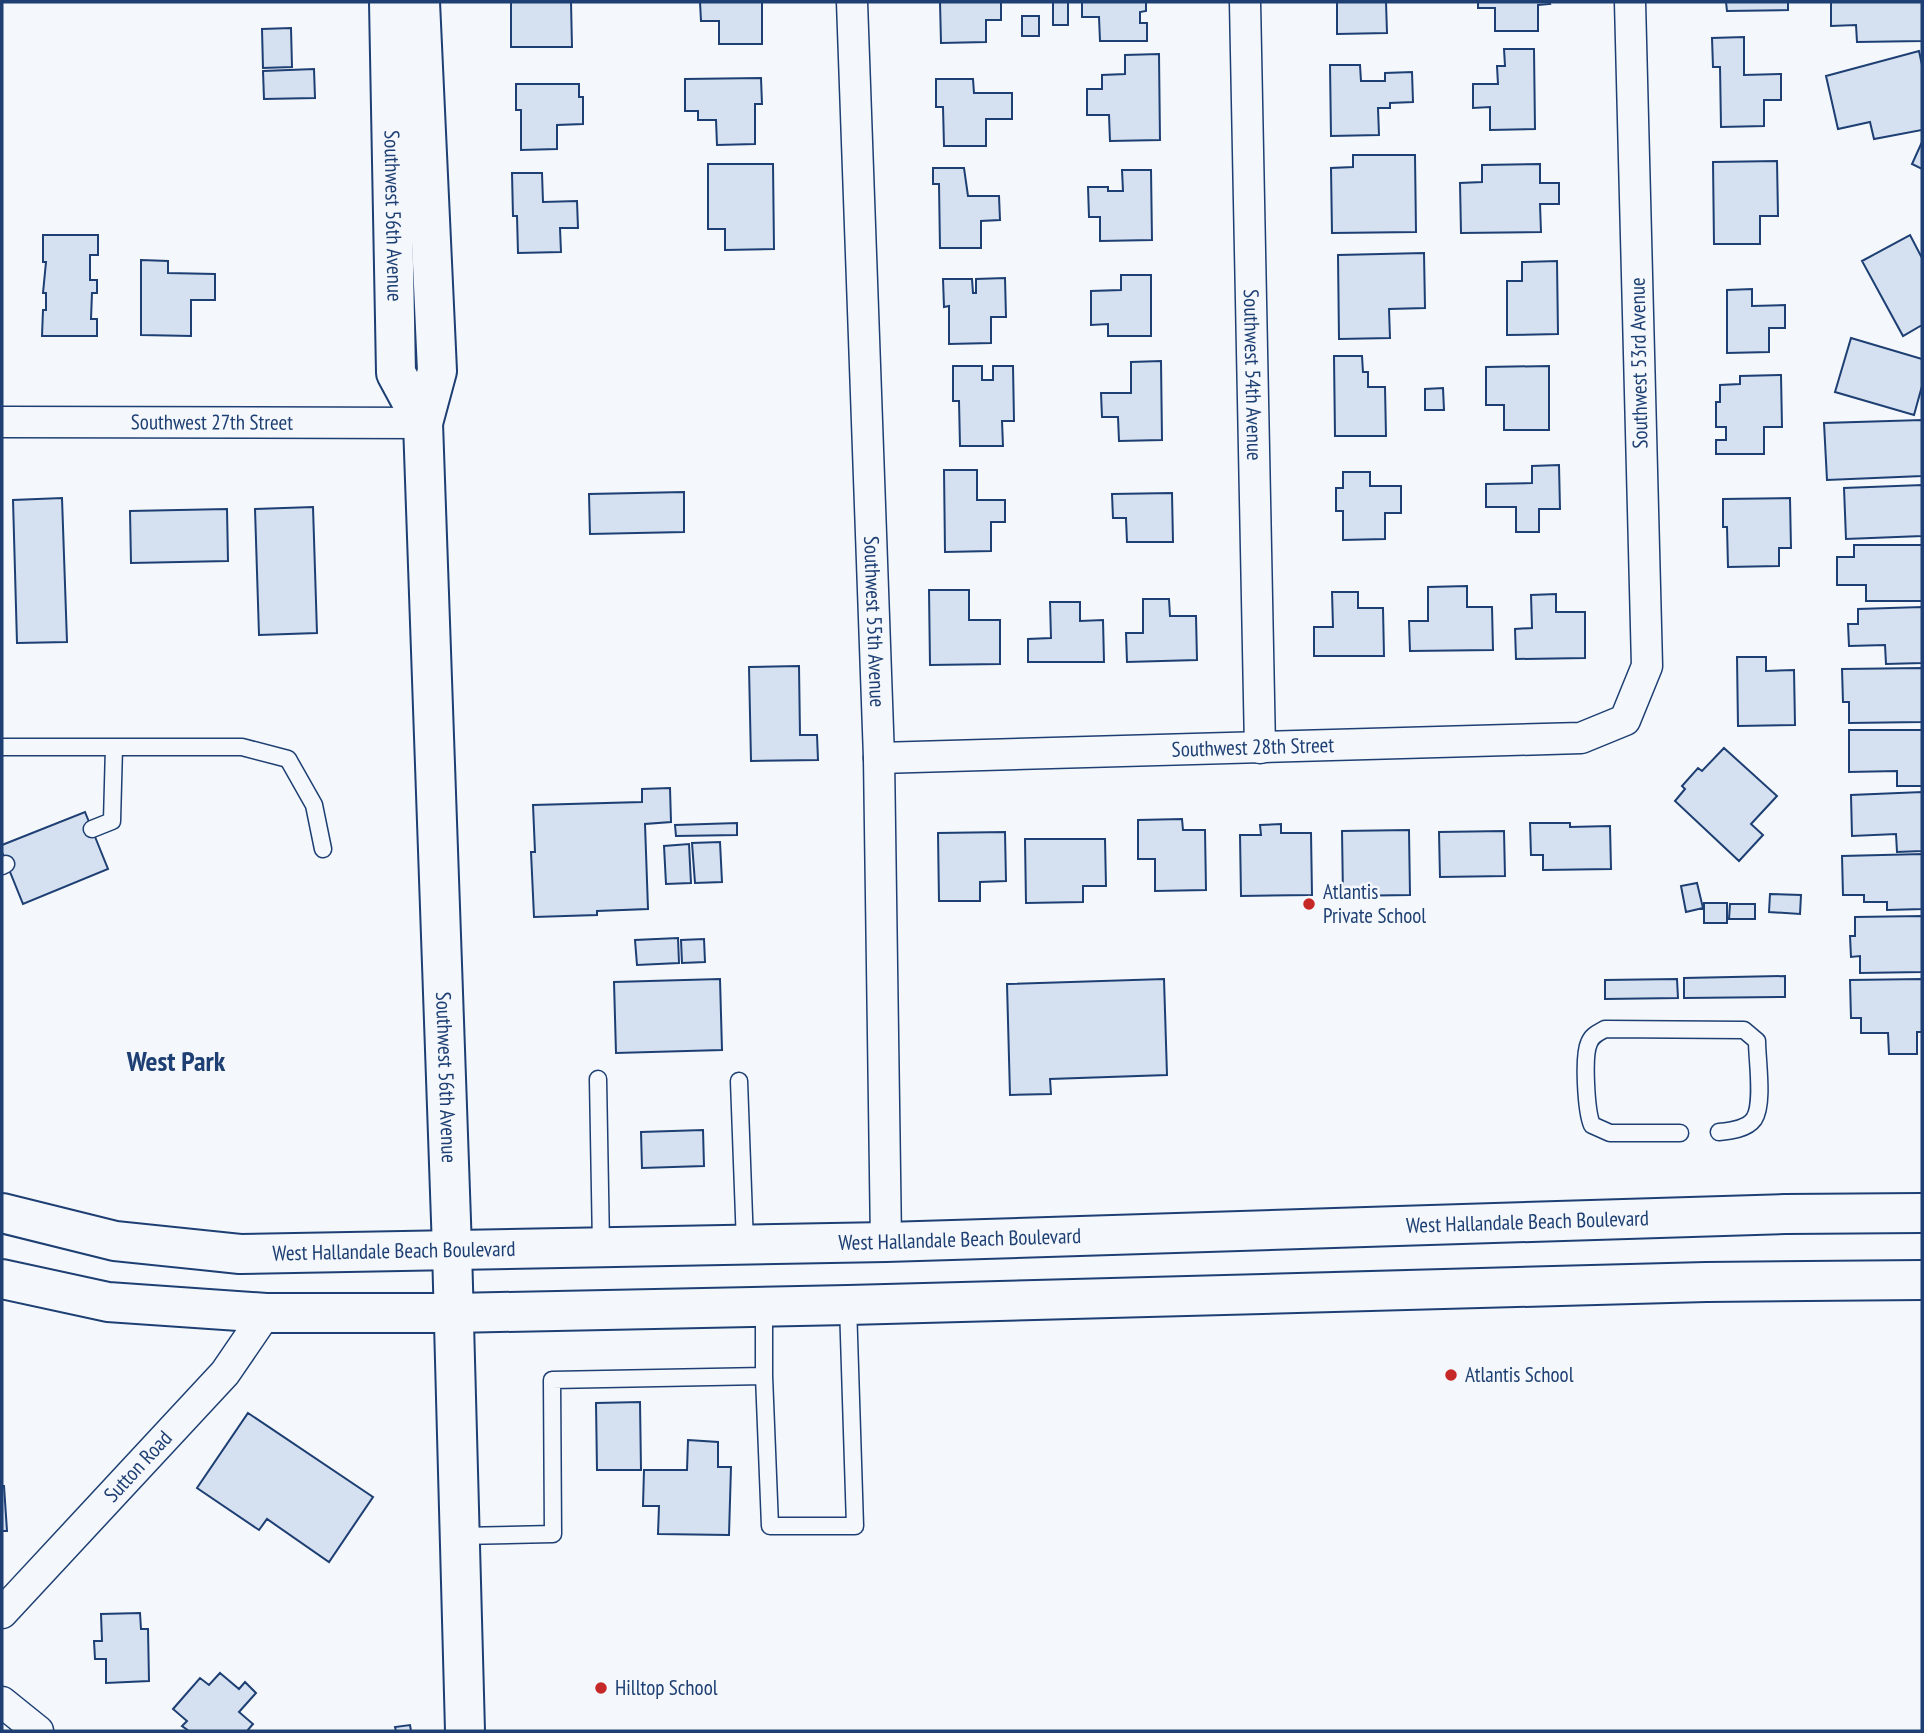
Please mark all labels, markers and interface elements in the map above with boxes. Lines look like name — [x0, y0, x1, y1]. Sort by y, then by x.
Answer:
street label: Southwest 56th Avenue — [378, 130, 409, 302]
street label: Southwest 53rd Avenue — [1624, 277, 1653, 449]
street label: Southwest 54th Avenue — [1238, 289, 1268, 461]
street label: Southwest 27th Street — [131, 408, 293, 436]
street label: Southwest 55th Avenue — [858, 535, 891, 708]
street label: Southwest 28th Street — [1171, 731, 1335, 763]
place label: Atlantis Private School — [1323, 878, 1426, 929]
marker: Atlantis Private School — [1301, 896, 1317, 912]
street label: Southwest 56th Avenue — [430, 991, 463, 1163]
district label: West Park — [126, 1042, 226, 1079]
street label: West Hallandale Beach Boulevard — [1406, 1204, 1649, 1239]
street label: West Hallandale Beach Boulevard — [838, 1222, 1082, 1256]
street label: West Hallandale Beach Boulevard — [272, 1235, 516, 1266]
place label: Atlantis School — [1465, 1361, 1574, 1388]
marker: Atlantis School — [1443, 1367, 1459, 1383]
street label: Sutton Road — [98, 1425, 178, 1508]
place label: Hilltop School — [615, 1674, 718, 1701]
marker: Hilltop School — [593, 1680, 609, 1696]

